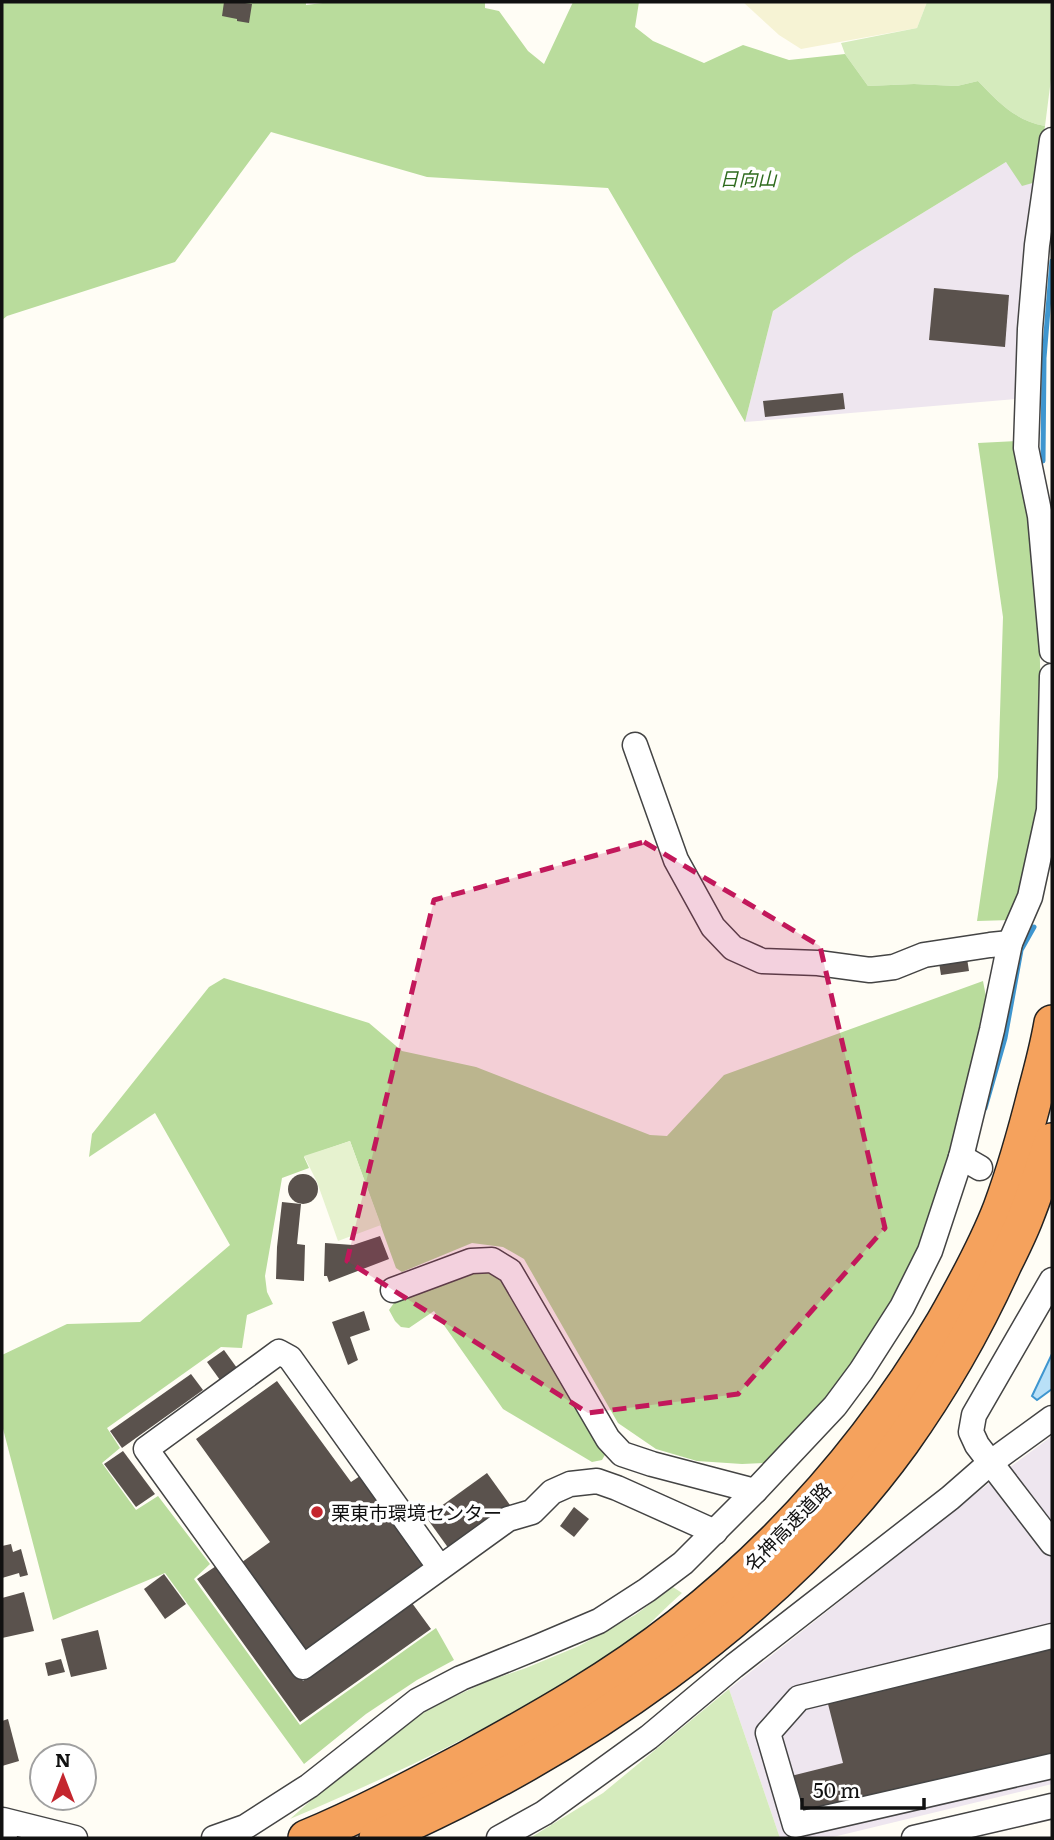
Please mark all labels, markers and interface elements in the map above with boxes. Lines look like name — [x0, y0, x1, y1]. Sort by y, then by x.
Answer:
park label: 日向山 — [719, 164, 777, 192]
street label: 名神高速道路 — [737, 1475, 837, 1577]
place label: 栗東市環境センター — [331, 1498, 502, 1526]
marker: 栗東市環境センター — [309, 1504, 325, 1520]
north arrow — [28, 1742, 98, 1812]
text: N — [55, 1745, 71, 1773]
scale bar — [802, 1766, 925, 1810]
text: 50 m — [813, 1773, 860, 1804]

